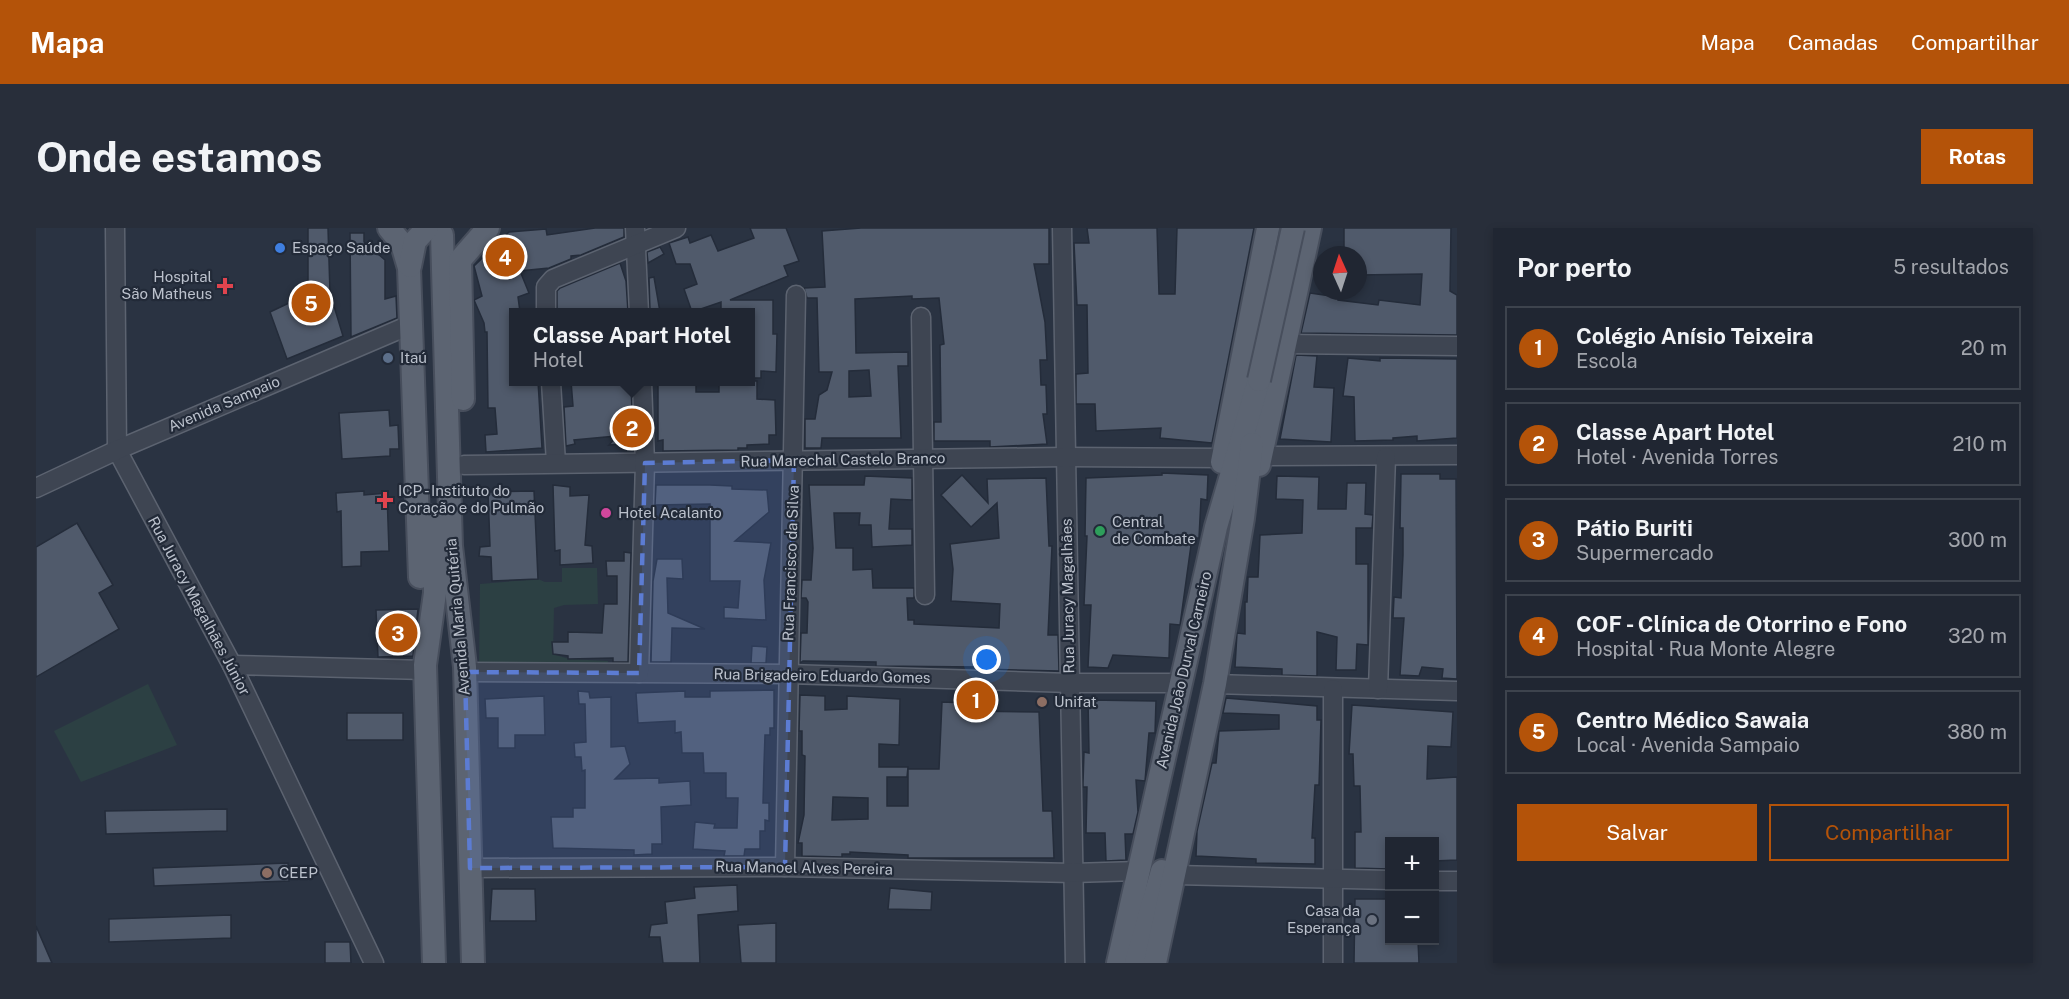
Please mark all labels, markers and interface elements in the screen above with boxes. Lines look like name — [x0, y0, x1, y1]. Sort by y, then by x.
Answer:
text: Mapa — [30, 26, 104, 59]
text: Mapa — [1701, 30, 1755, 55]
text: Camadas — [1788, 30, 1878, 55]
text: Compartilhar — [1911, 30, 2039, 55]
button: Rotas — [1921, 129, 2033, 184]
text: Onde estamos — [36, 132, 322, 181]
pin: 4 — [486, 234, 524, 279]
place label: Espaço Saúde — [292, 239, 391, 256]
marker: Espaço Saúde — [273, 241, 287, 255]
north arrow — [1313, 246, 1367, 300]
text: Por perto — [1517, 252, 1632, 283]
text: 5 resultados — [1893, 255, 2009, 279]
place label: Hospital São Matheus — [121, 268, 212, 302]
marker: Hospital São Matheus — [216, 277, 234, 295]
pin: 5 — [292, 280, 330, 326]
popup — [509, 308, 755, 386]
text: Classe Apart Hotel — [533, 322, 731, 348]
text: Colégio Anísio Teixeira — [1576, 323, 1813, 349]
text: 1 — [1534, 336, 1543, 360]
text: 20 m — [1961, 336, 2007, 360]
text: Hotel — [533, 348, 584, 372]
place label: Itaú — [400, 349, 427, 366]
text: Escola — [1576, 349, 1637, 373]
marker: Itaú — [381, 351, 395, 365]
street label: Avenida Sampaio — [165, 372, 282, 435]
pin: 2 — [612, 406, 652, 450]
text: Classe Apart Hotel — [1576, 419, 1774, 445]
text: 2 — [1532, 432, 1545, 456]
text: 210 m — [1953, 432, 2007, 456]
text: Hotel · Avenida Torres — [1576, 445, 1778, 469]
street label: Rua Marechal Castelo Branco — [740, 449, 946, 470]
place label: ICP - Instituto do Coração e do Pulmão — [398, 482, 544, 516]
street label: Rua Francisco da Silva — [779, 485, 802, 641]
marker: ICP - Instituto do Coração e do Pulmão — [376, 491, 394, 509]
place label: Hotel Acalanto — [618, 504, 722, 521]
marker: Hotel Acalanto — [599, 506, 613, 520]
street label: Rua Juracy Magalhães Júnior — [145, 513, 254, 698]
place label: Central de Combate — [1112, 513, 1196, 547]
text: Pátio Buriti — [1576, 515, 1693, 541]
street label: Rua Juracy Magalhães — [1058, 518, 1077, 674]
marker: Central de Combate — [1093, 524, 1107, 538]
text: 3 — [1532, 528, 1545, 552]
text: 300 m — [1948, 528, 2007, 552]
street label: Avenida Maria Quitéria — [442, 538, 473, 696]
text: Supermercado — [1576, 541, 1714, 565]
street label: Avenida João Durval Carneiro — [1152, 569, 1215, 770]
pin: 3 — [378, 610, 418, 656]
text: COF - Clínica de Otorrino e Fono — [1576, 611, 1907, 637]
text: 4 — [1532, 624, 1545, 648]
text: 320 m — [1948, 624, 2007, 648]
text: Hospital · Rua Monte Alegre — [1576, 637, 1835, 661]
your location — [972, 645, 1001, 674]
street label: Rua Brigadeiro Eduardo Gomes — [713, 665, 931, 686]
pin: 1 — [956, 678, 996, 722]
place label: Unifat — [1054, 693, 1097, 710]
marker: Unifat — [1035, 695, 1049, 709]
text: Centro Médico Sawaia — [1576, 707, 1809, 733]
text: 5 — [1532, 720, 1545, 744]
text: 380 m — [1947, 720, 2007, 744]
text: Local · Avenida Sampaio — [1576, 733, 1800, 757]
button: Salvar — [1517, 804, 1757, 861]
button: Compartilhar — [1769, 804, 2009, 861]
map controls — [1385, 837, 1439, 945]
button: + — [1385, 837, 1439, 891]
street label: Rua Manoel Alves Pereira — [715, 857, 893, 878]
place label: CEEP — [279, 864, 318, 881]
marker: CEEP — [260, 866, 274, 880]
button: − — [1385, 891, 1439, 945]
place label: Casa da Esperança — [1287, 902, 1360, 936]
marker: Casa da Esperança — [1365, 913, 1379, 927]

